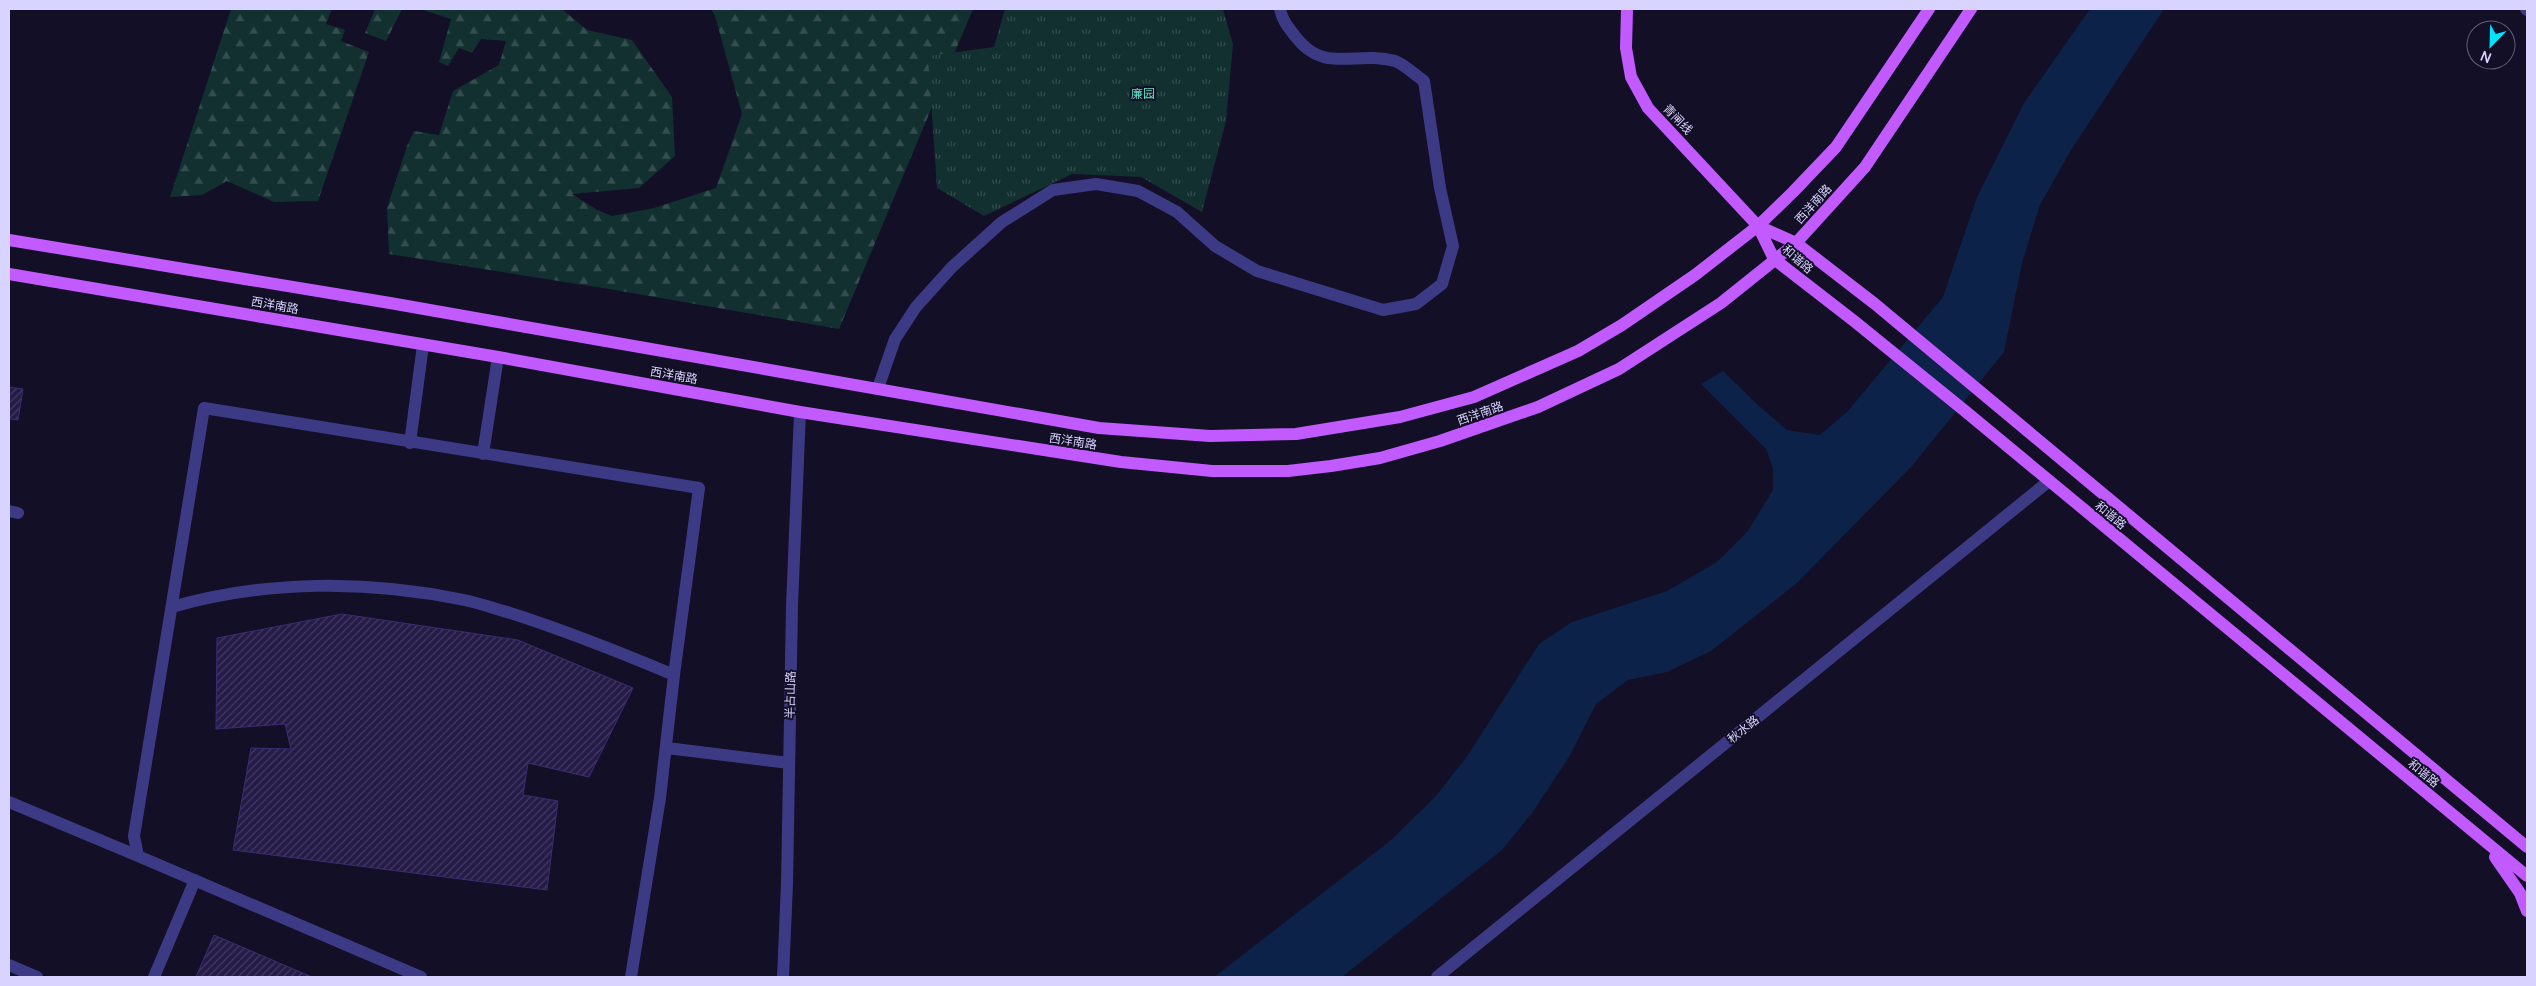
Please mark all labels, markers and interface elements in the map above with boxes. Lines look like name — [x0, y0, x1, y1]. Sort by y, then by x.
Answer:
north arrow — [2466, 20, 2516, 70]
text: N — [2477, 47, 2494, 68]
park label: 廉园 — [1131, 85, 1155, 102]
street label: 青闸线 — [1659, 100, 1697, 138]
street label: 西洋南路 — [1791, 180, 1835, 228]
street label: 和谐路 — [1779, 241, 1817, 277]
street label: 西洋南路 — [250, 292, 300, 318]
street label: 西洋南路 — [649, 362, 699, 388]
street label: 西洋南路 — [1455, 397, 1505, 429]
street label: 西洋南路 — [1048, 429, 1098, 453]
street label: 和谐路 — [2092, 497, 2130, 533]
street label: 半占山路 — [781, 671, 799, 719]
street label: 秋水路 — [1724, 711, 1762, 747]
street label: 和谐路 — [2405, 755, 2443, 791]

